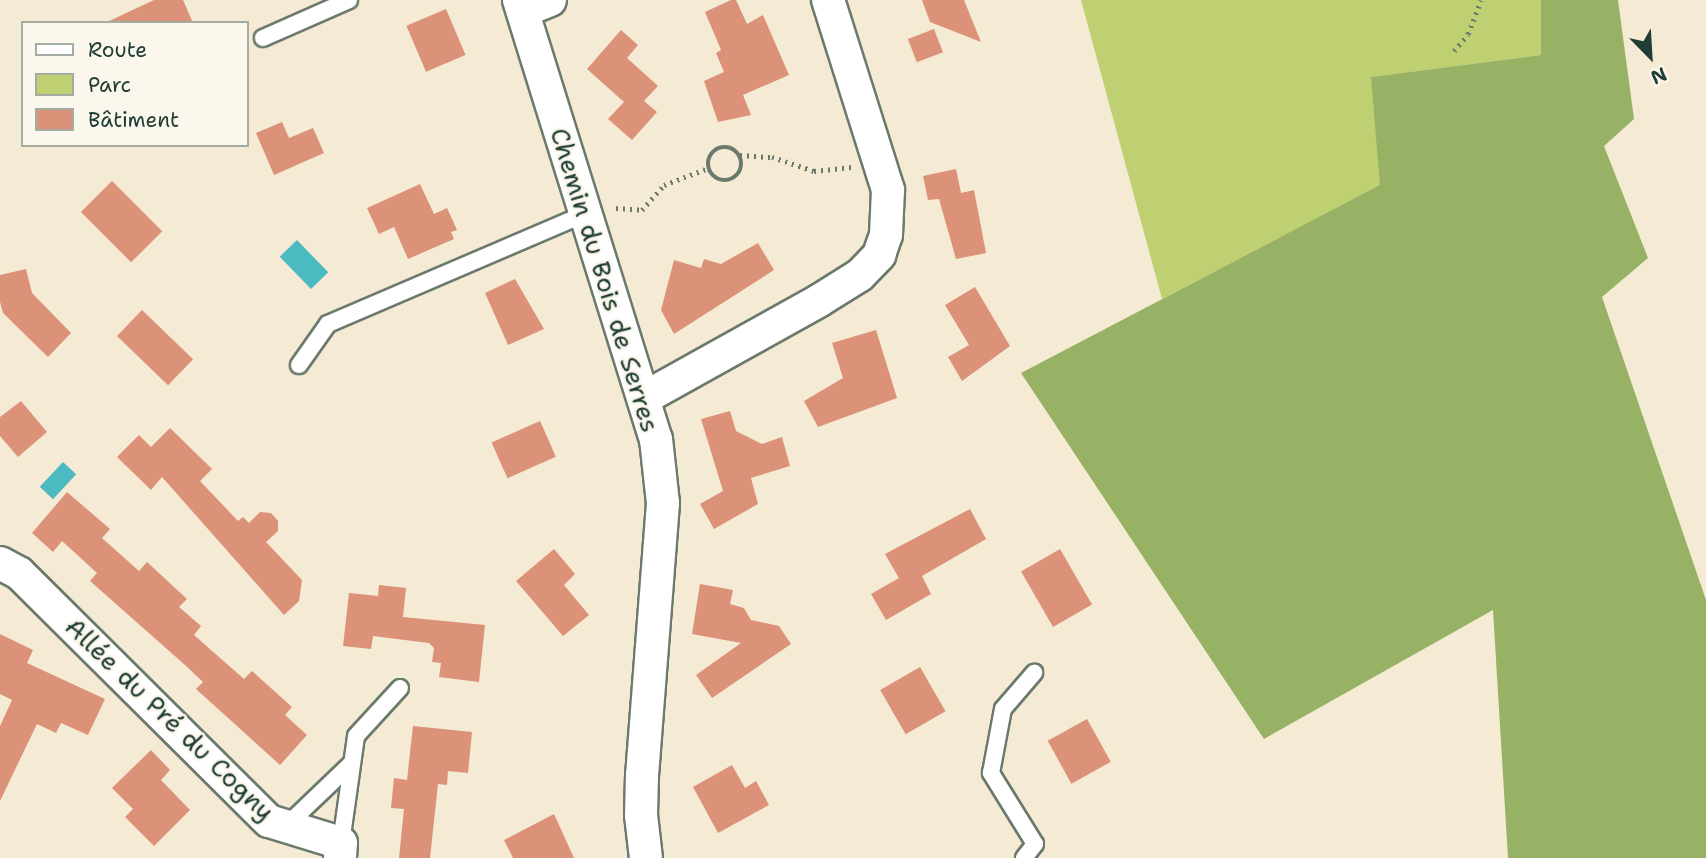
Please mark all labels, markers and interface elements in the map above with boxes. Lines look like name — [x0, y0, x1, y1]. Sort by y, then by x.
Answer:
legend — [21, 21, 248, 147]
north arrow — [1615, 21, 1685, 91]
text: Route — [88, 36, 147, 64]
text: N — [1647, 61, 1671, 90]
text: Parc — [88, 71, 131, 99]
text: Bâtiment — [88, 106, 179, 134]
street label: Chemin du Bois de Serres — [544, 124, 666, 436]
street label: Allée du Pré du Cogny — [59, 611, 281, 827]

